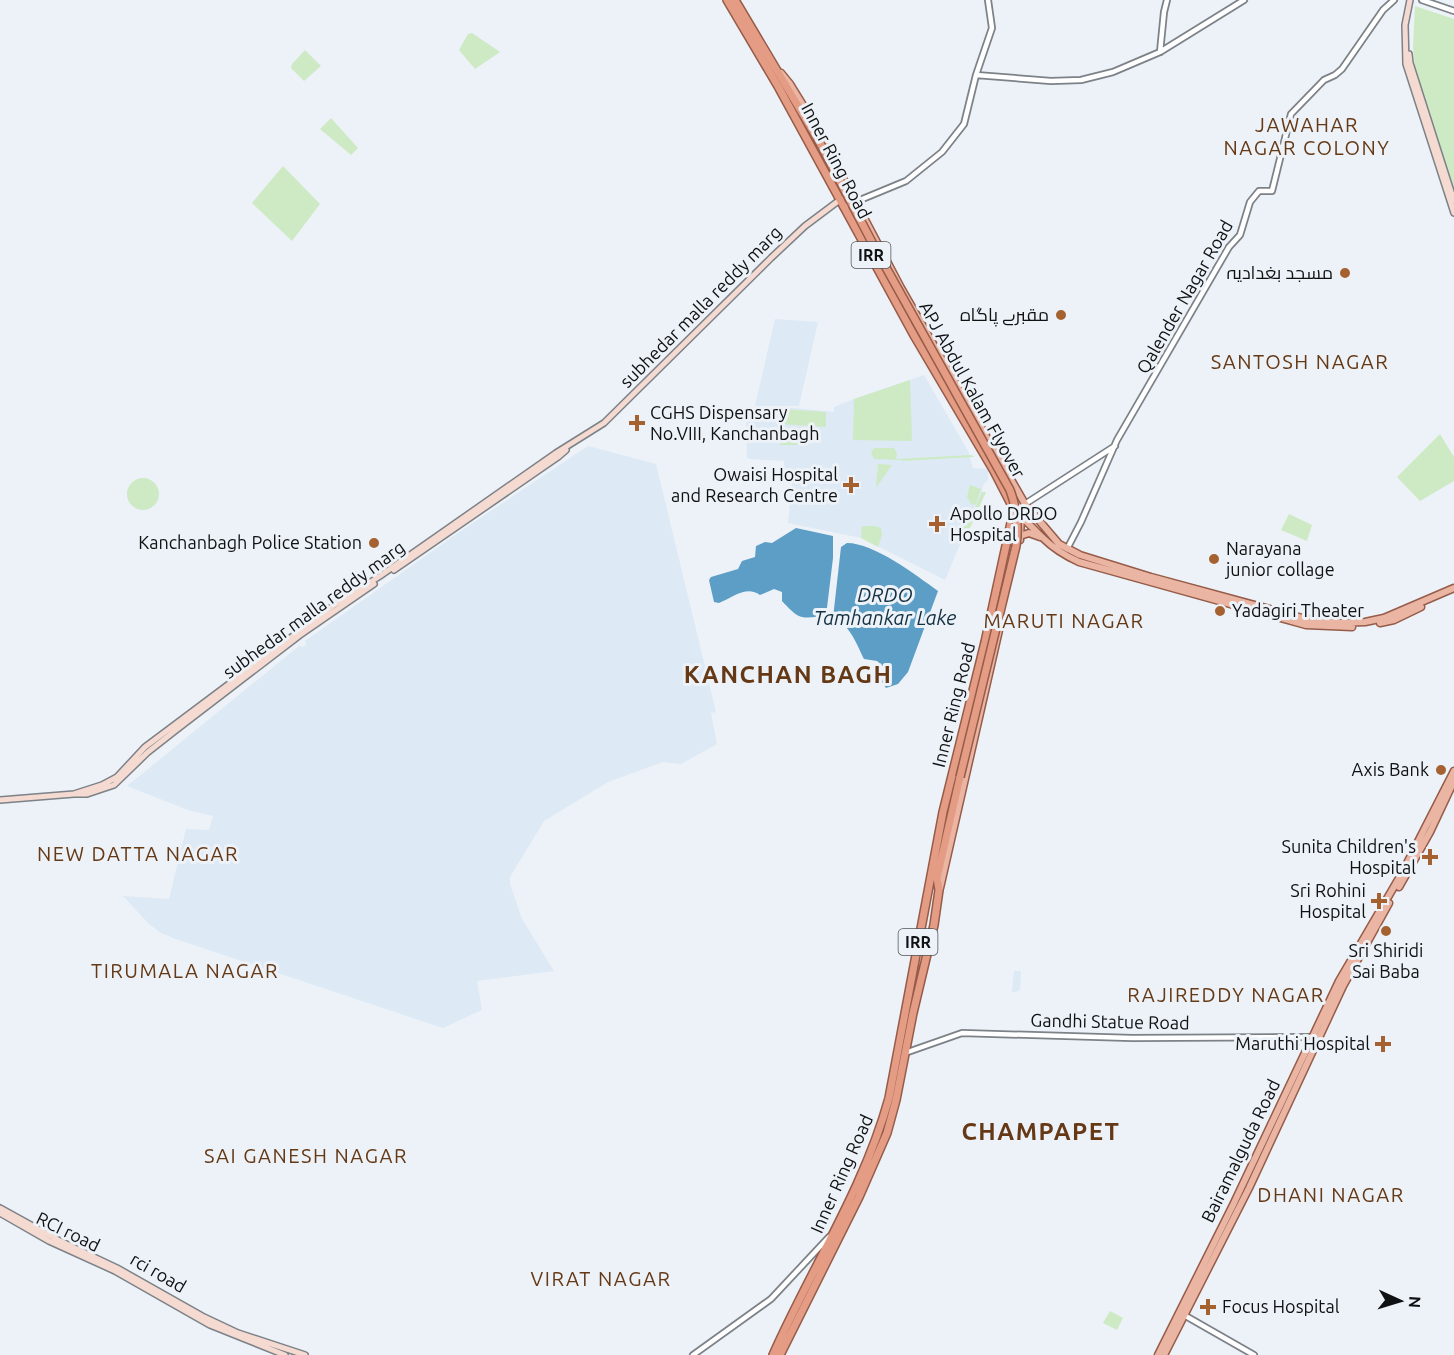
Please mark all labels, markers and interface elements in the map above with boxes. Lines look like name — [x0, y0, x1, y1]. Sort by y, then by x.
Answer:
street label: Inner Ring Road — [798, 99, 876, 222]
district label: JAWAHAR NAGAR COLONY — [1224, 113, 1390, 159]
street label: Qalender Nagar Road — [1132, 216, 1237, 377]
street label: subhedar malla reddy marg — [616, 222, 785, 391]
road number: IRR — [852, 242, 890, 268]
place label: مسجد بغدادیہ — [1227, 262, 1333, 282]
marker: مسجد بغدادیہ — [1338, 266, 1352, 280]
street label: APJ Abdul Kalam Flyover — [916, 298, 1030, 481]
place label: مقبرے پاگاہ — [960, 304, 1049, 327]
marker: مقبرے پاگاہ — [1054, 308, 1068, 322]
district label: SANTOSH NAGAR — [1211, 350, 1389, 373]
place label: CGHS Dispensary No.VIII, Kanchanbagh — [650, 402, 819, 443]
marker: CGHS Dispensary No.VIII, Kanchanbagh — [628, 414, 646, 432]
place label: Owaisi Hospital and Research Centre — [671, 464, 838, 505]
marker: Owaisi Hospital and Research Centre — [842, 476, 860, 494]
place label: Apollo DRDO Hospital — [950, 503, 1057, 544]
marker: Apollo DRDO Hospital — [928, 515, 946, 533]
place label: Kanchanbagh Police Station — [138, 532, 362, 552]
marker: Kanchanbagh Police Station — [367, 536, 381, 550]
street label: subhedar malla reddy marg — [219, 537, 408, 682]
place label: Narayana junior collage — [1224, 538, 1335, 579]
marker: Narayana junior collage — [1207, 552, 1221, 566]
water label: DRDO Tamhankar Lake — [814, 583, 956, 629]
place label: Yadagiri Theater — [1232, 600, 1364, 620]
marker: Yadagiri Theater — [1213, 604, 1227, 618]
district label: MARUTI NAGAR — [983, 609, 1145, 632]
street label: Inner Ring Road — [928, 640, 978, 769]
district label: KANCHAN BAGH — [684, 661, 892, 688]
place label: Axis Bank — [1351, 759, 1429, 779]
marker: Axis Bank — [1434, 763, 1448, 777]
place label: Sunita Children's Hospital — [1281, 836, 1416, 877]
district label: NEW DATTA NAGAR — [37, 842, 239, 865]
marker: Sunita Children's Hospital — [1421, 848, 1439, 866]
place label: Sri Rohini Hospital — [1290, 880, 1366, 921]
marker: Sri Rohini Hospital — [1370, 892, 1388, 910]
marker: Sri Shiridi Sai Baba — [1379, 924, 1393, 938]
road number: IRR — [898, 929, 938, 955]
place label: Sri Shiridi Sai Baba — [1349, 940, 1423, 981]
district label: TIRUMALA NAGAR — [91, 959, 279, 982]
district label: RAJIREDDY NAGAR — [1127, 983, 1325, 1006]
street label: Gandhi Statue Road — [1030, 1010, 1190, 1032]
place label: Maruthi Hospital — [1235, 1033, 1370, 1053]
marker: Maruthi Hospital — [1374, 1035, 1392, 1053]
street label: Bairamalguda Road — [1197, 1076, 1283, 1225]
street label: Inner Ring Road — [806, 1111, 876, 1236]
district label: CHAMPAPET — [962, 1118, 1120, 1145]
district label: SAI GANESH NAGAR — [204, 1144, 408, 1167]
district label: DHANI NAGAR — [1257, 1183, 1405, 1206]
street label: RCI road — [34, 1207, 103, 1255]
street label: rci road — [127, 1248, 190, 1296]
district label: VIRAT NAGAR — [531, 1267, 671, 1290]
north arrow — [1370, 1271, 1430, 1331]
text: N — [1406, 1295, 1424, 1309]
place label: Focus Hospital — [1222, 1296, 1340, 1316]
marker: Focus Hospital — [1199, 1298, 1217, 1316]

